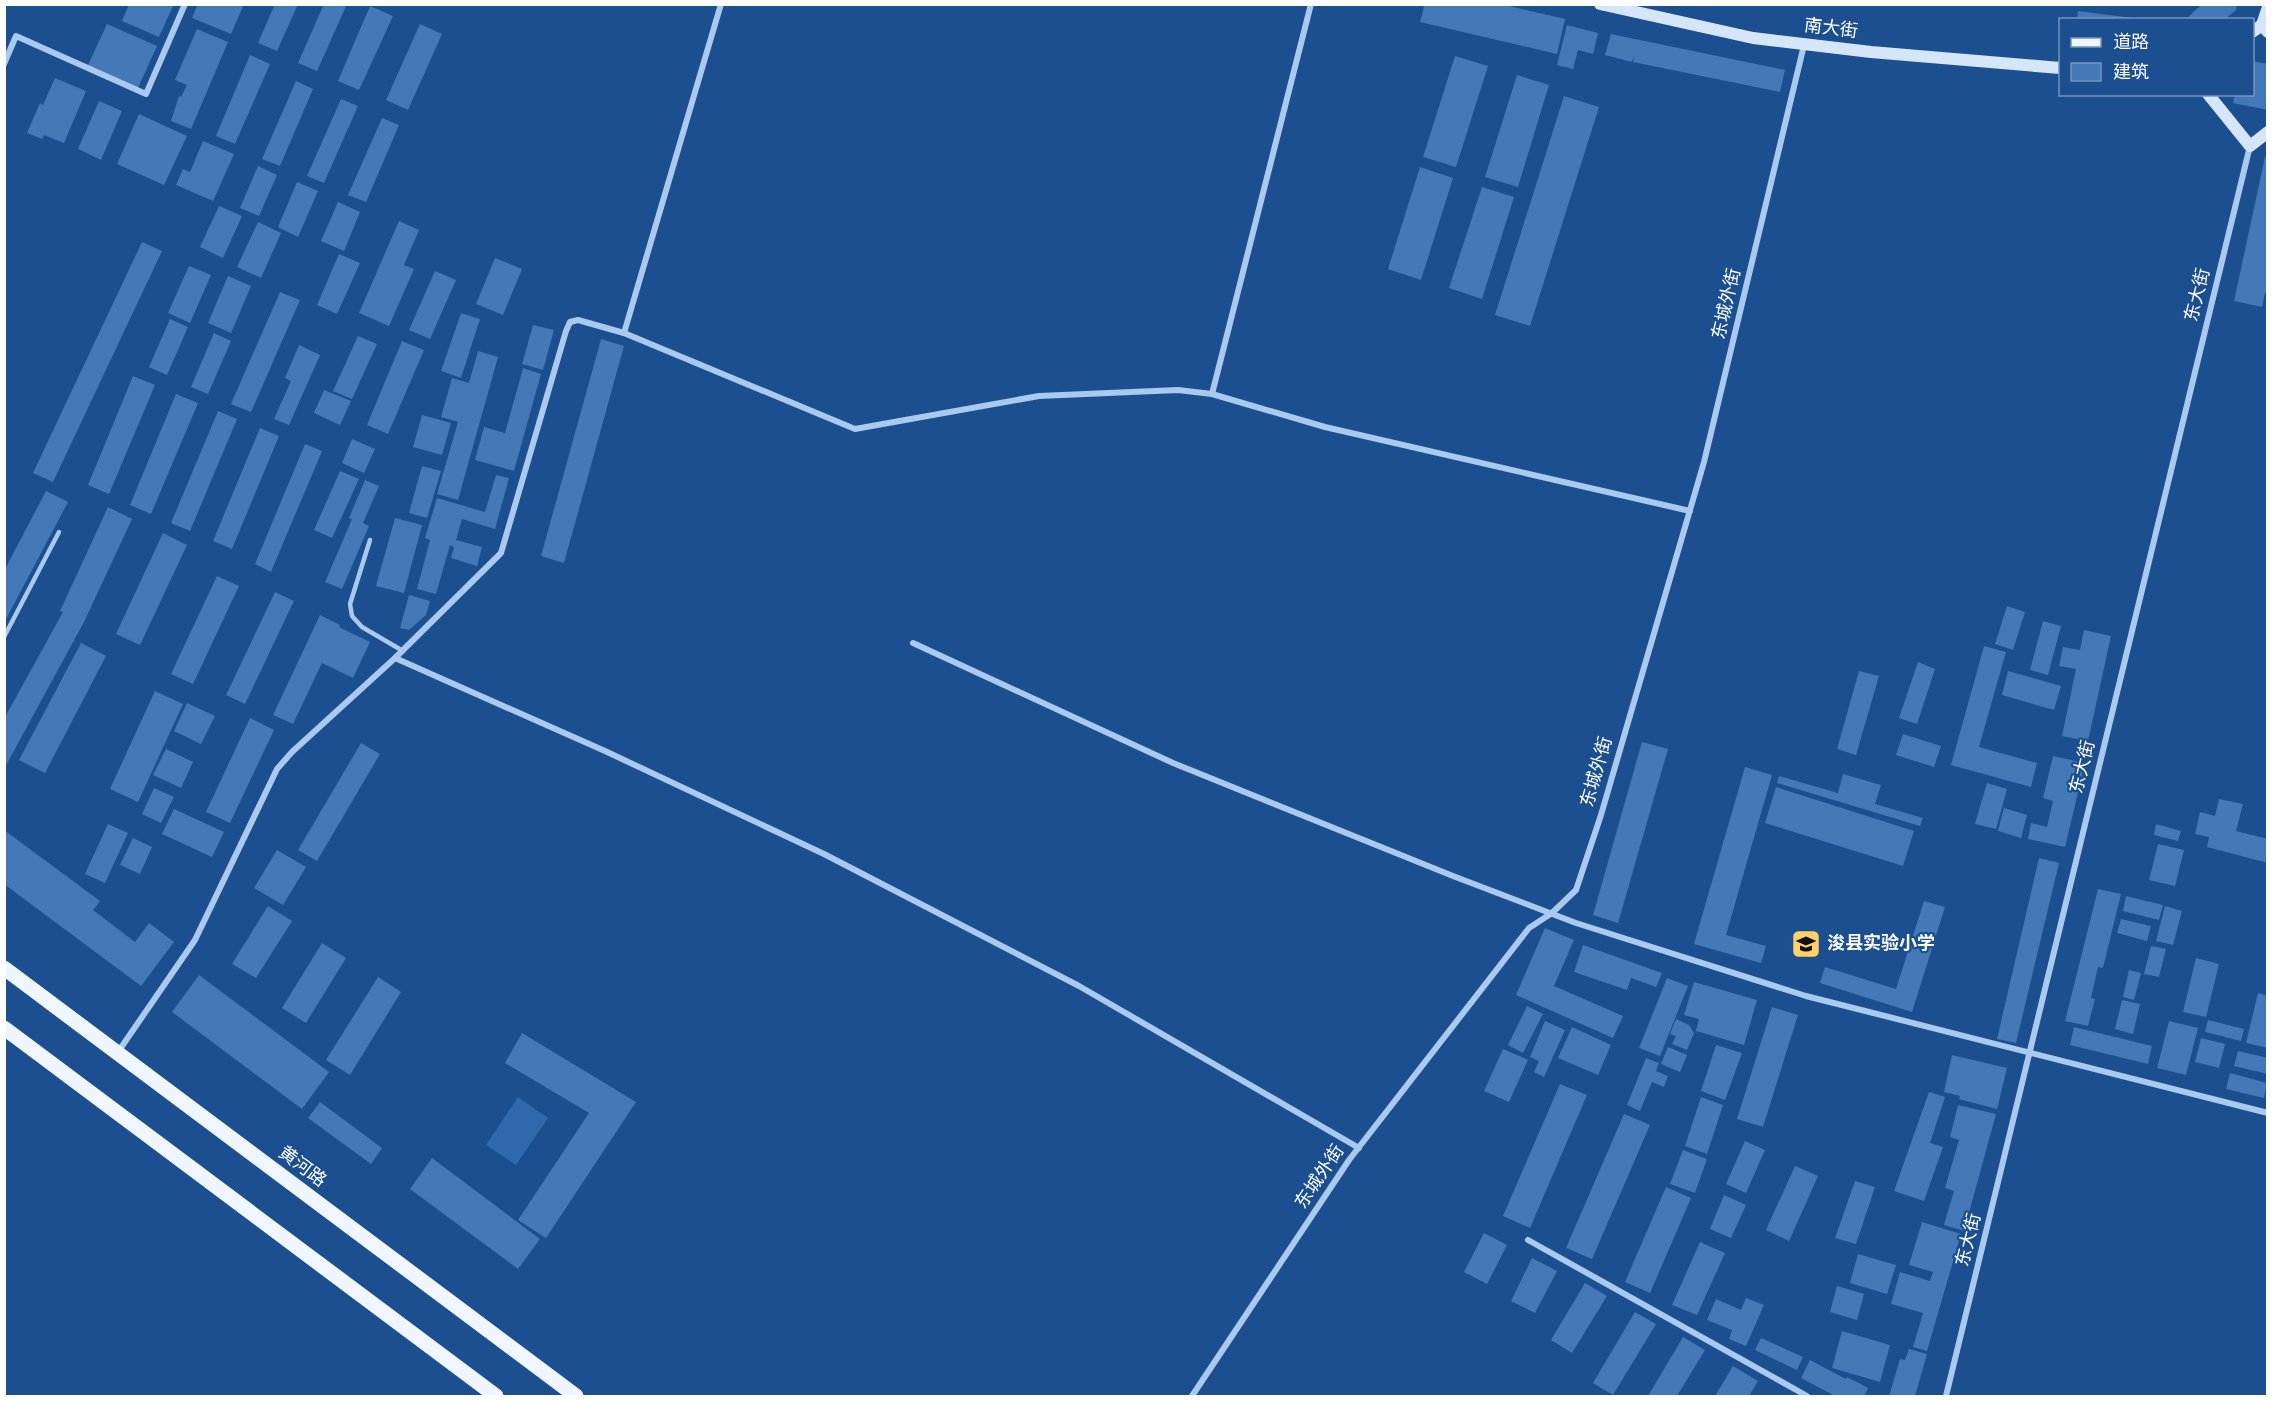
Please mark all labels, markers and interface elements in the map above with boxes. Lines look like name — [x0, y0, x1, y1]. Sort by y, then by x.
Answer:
street label: 南大街 — [1803, 15, 1859, 41]
legend — [2059, 18, 2254, 96]
text: 道路 — [2113, 32, 2149, 52]
text: 建筑 — [2113, 62, 2149, 82]
street label: 东城外街 — [1708, 266, 1744, 341]
street label: 东大街 — [2181, 266, 2213, 323]
street label: 东城外街 — [1577, 734, 1616, 809]
street label: 东大街 — [2066, 738, 2098, 795]
school or university icon: 浚县实验小学 — [1790, 928, 1822, 960]
place label: 浚县实验小学 — [1827, 933, 1935, 953]
street label: 东城外街 — [1291, 1141, 1348, 1212]
street label: 黄河路 — [275, 1142, 330, 1190]
street label: 东大街 — [1952, 1211, 1984, 1268]

